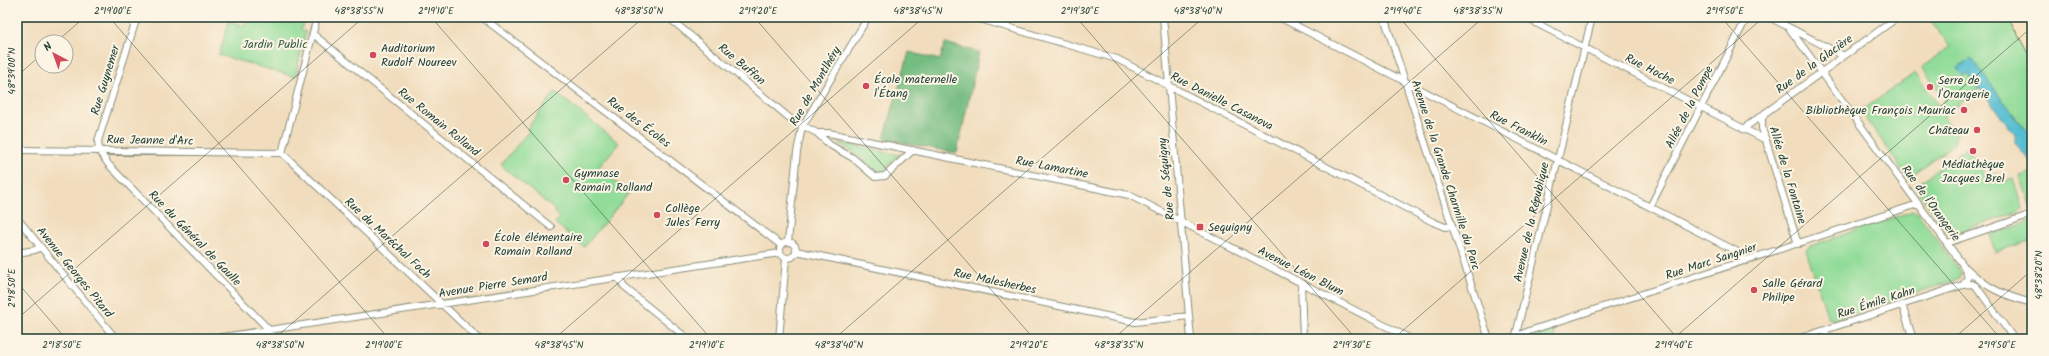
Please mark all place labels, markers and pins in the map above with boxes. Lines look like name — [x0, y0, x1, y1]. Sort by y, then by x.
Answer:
place label: Auditorium Rudolf Noureev — [381, 39, 458, 72]
marker: Auditorium Rudolf Noureev — [368, 50, 378, 60]
place label: École maternelle l'Étang — [874, 70, 958, 103]
place label: Serre de l'Orangerie — [1938, 71, 1990, 104]
marker: École maternelle l'Étang — [861, 81, 871, 91]
marker: Serre de l'Orangerie — [1925, 82, 1935, 92]
place label: Bibliothèque François Mauriac — [1805, 101, 1956, 120]
marker: Bibliothèque François Mauriac — [1959, 105, 1969, 115]
place label: Château — [1928, 121, 1969, 140]
marker: Château — [1972, 125, 1982, 135]
marker: Médiathèque Jacques Brel — [1968, 146, 1978, 156]
place label: Médiathèque Jacques Brel — [1941, 155, 2005, 188]
place label: Gymnase Romain Rolland — [574, 164, 653, 197]
marker: Gymnase Romain Rolland — [561, 175, 571, 185]
place label: Collège Jules Ferry — [665, 199, 720, 232]
marker: Collège Jules Ferry — [652, 210, 662, 220]
place label: Sequigny — [1208, 218, 1252, 237]
marker: Sequigny — [1195, 222, 1205, 232]
place label: École élémentaire Romain Rolland — [494, 228, 583, 261]
marker: École élémentaire Romain Rolland — [481, 239, 491, 249]
place label: Salle Gérard Philipe — [1762, 274, 1823, 307]
marker: Salle Gérard Philipe — [1749, 285, 1759, 295]

